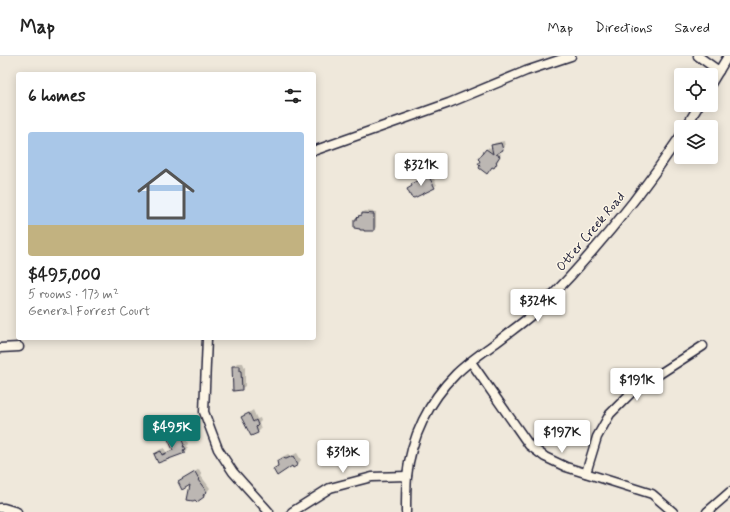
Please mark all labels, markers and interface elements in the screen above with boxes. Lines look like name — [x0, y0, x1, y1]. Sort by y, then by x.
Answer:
text: Map — [20, 15, 55, 40]
text: Map — [547, 19, 573, 37]
text: Directions — [595, 19, 653, 37]
text: Saved — [675, 19, 710, 37]
map controls — [674, 68, 718, 164]
button: locate — [674, 68, 718, 112]
text: 6 homes — [28, 85, 86, 107]
icon: filters — [282, 85, 304, 107]
button: layers — [674, 120, 718, 164]
pin: $321K — [393, 153, 449, 187]
text: $321K — [404, 157, 438, 174]
icon: home — [130, 158, 202, 230]
street label: Otter Creek Road — [553, 189, 629, 275]
text: $495,000 — [28, 264, 101, 286]
text: 5 rooms · 173 m² — [28, 286, 119, 303]
pin: $324K — [510, 289, 566, 323]
text: $324K — [519, 293, 557, 310]
text: General Forrest Court — [28, 303, 150, 320]
pin: $191K — [609, 368, 665, 402]
text: $191K — [619, 372, 655, 389]
pin: $495K — [144, 415, 200, 449]
text: $495K — [152, 419, 192, 436]
pin: $197K — [534, 420, 590, 454]
text: $197K — [543, 424, 581, 441]
pin: $313K — [315, 440, 371, 474]
text: $313K — [326, 444, 360, 461]

